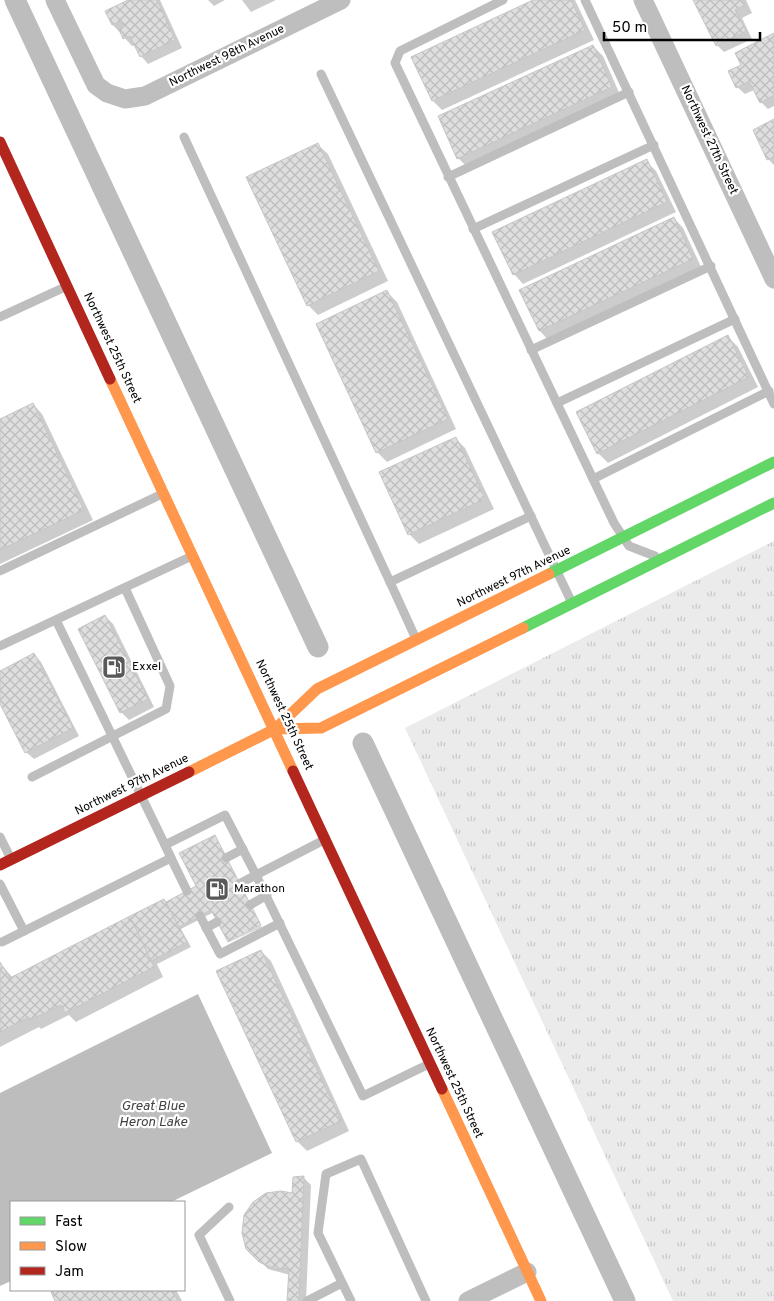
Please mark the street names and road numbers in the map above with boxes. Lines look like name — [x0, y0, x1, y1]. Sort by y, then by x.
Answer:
street label: Northwest 98th Avenue — [167, 21, 287, 91]
street label: Northwest 27th Street — [677, 83, 741, 197]
street label: Northwest 25th Street — [79, 290, 145, 406]
street label: Northwest 97th Avenue — [454, 542, 574, 612]
street label: Northwest 25th Street — [251, 657, 317, 773]
street label: Northwest 97th Avenue — [72, 750, 192, 820]
street label: Northwest 25th Street — [421, 1025, 487, 1141]

